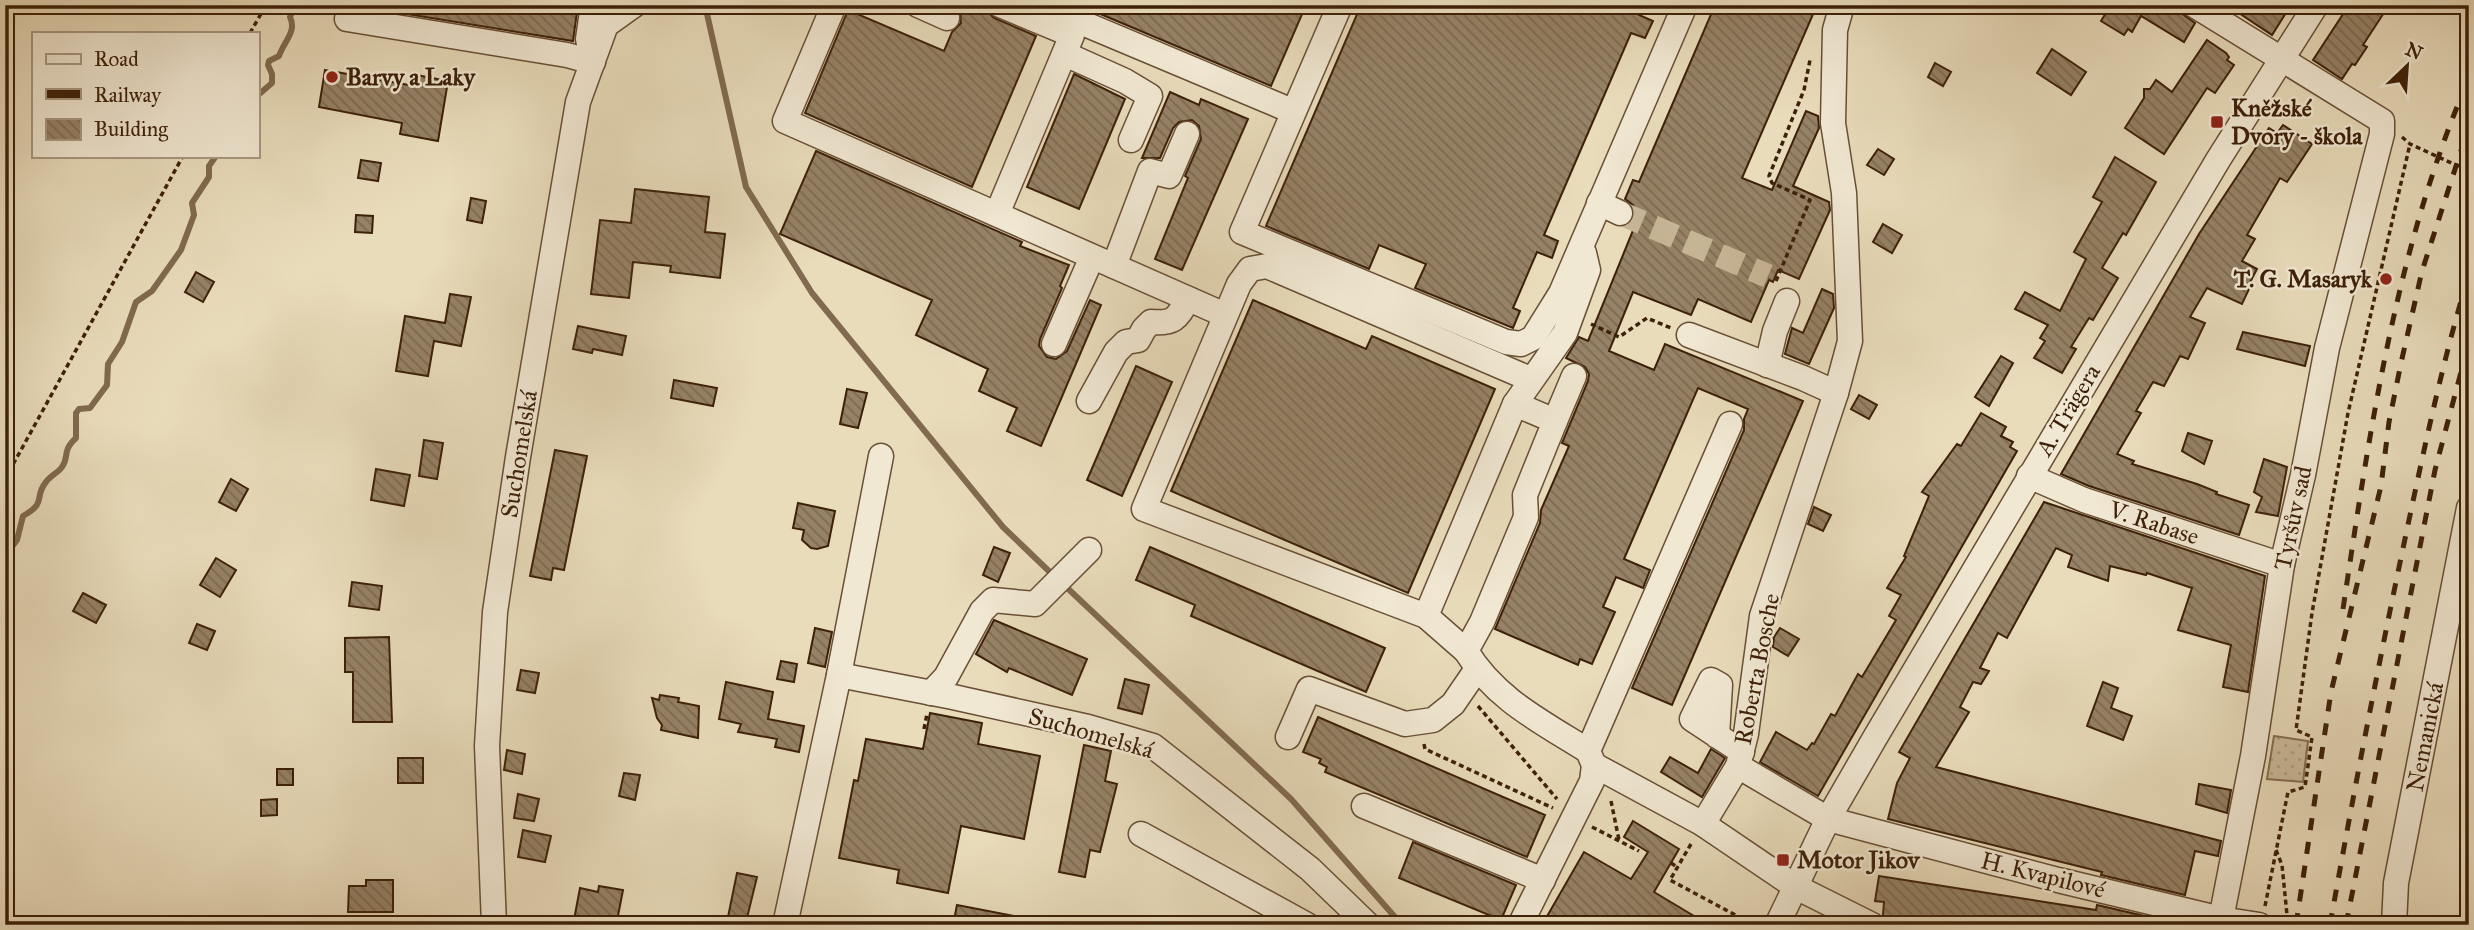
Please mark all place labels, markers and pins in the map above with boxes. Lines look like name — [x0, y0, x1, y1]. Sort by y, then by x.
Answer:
place label: Barvy a Laky — [346, 62, 477, 92]
marker: Barvy a Laky — [324, 69, 340, 85]
place label: Kněžské Dvory - škola — [2231, 93, 2363, 151]
marker: Kněžské Dvory - škola — [2209, 114, 2225, 130]
place label: T. G. Masaryk — [2233, 264, 2373, 294]
marker: T. G. Masaryk — [2378, 271, 2394, 287]
place label: Motor Jikov — [1797, 845, 1921, 875]
marker: Motor Jikov — [1775, 852, 1791, 868]

